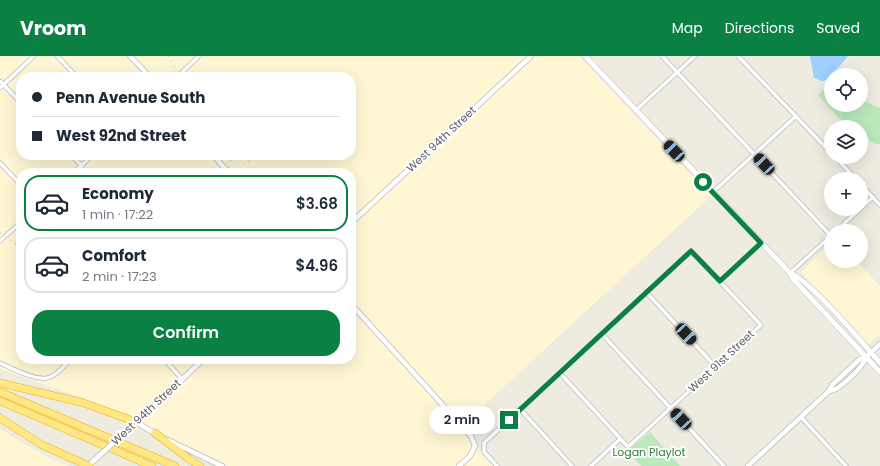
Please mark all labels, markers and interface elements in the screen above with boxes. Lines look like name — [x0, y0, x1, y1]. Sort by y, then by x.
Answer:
text: Vroom — [20, 15, 86, 42]
text: Map — [672, 18, 703, 38]
text: Directions — [725, 18, 794, 38]
text: Saved — [816, 18, 860, 38]
map controls — [824, 68, 868, 268]
button: locate — [824, 68, 868, 112]
text: Penn Avenue South — [56, 87, 205, 108]
street label: West 94th Street — [403, 102, 479, 176]
button: layers — [824, 120, 868, 164]
text: West 92nd Street — [56, 125, 186, 146]
car — [661, 138, 687, 164]
car — [751, 151, 777, 177]
button: + — [824, 172, 868, 216]
route start — [694, 173, 712, 191]
text: Economy — [82, 183, 154, 204]
icon: car — [34, 185, 70, 221]
text: $3.68 — [296, 193, 338, 214]
text: 1 min · 17:22 — [82, 205, 153, 224]
button: − — [824, 224, 868, 268]
text: Comfort — [82, 245, 146, 266]
icon: car — [34, 247, 70, 283]
text: $4.96 — [295, 255, 338, 276]
text: 2 min · 17:23 — [82, 267, 157, 286]
button: Confirm — [32, 310, 340, 356]
car — [673, 321, 699, 347]
street label: West 91st Street — [684, 326, 758, 396]
street label: West 94th Street — [108, 375, 184, 449]
callout: 2 min — [429, 406, 495, 434]
car — [668, 406, 694, 432]
text: 2 min — [444, 410, 480, 429]
route end — [500, 411, 518, 429]
park label: Logan Playlot — [612, 444, 686, 460]

